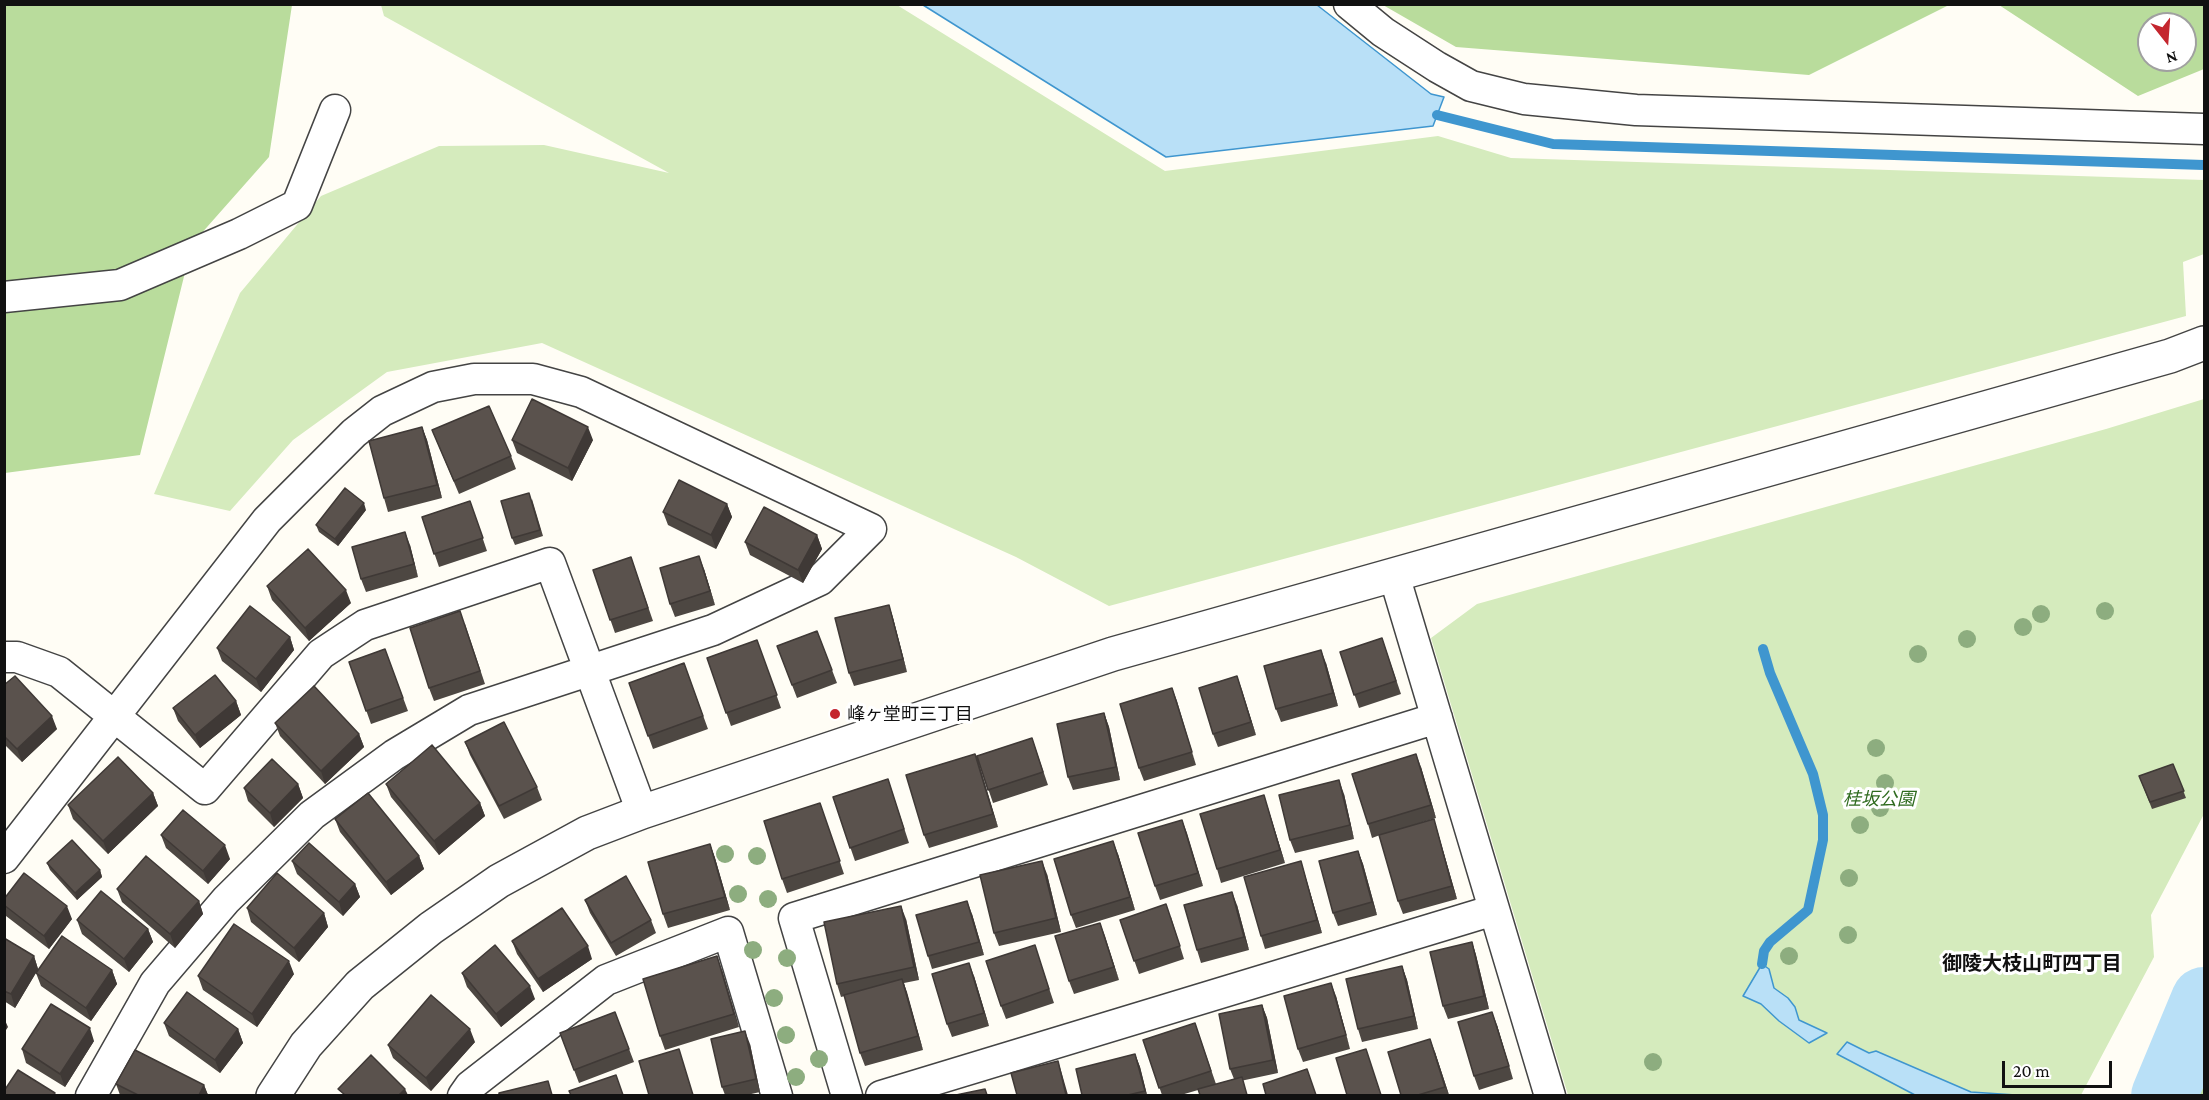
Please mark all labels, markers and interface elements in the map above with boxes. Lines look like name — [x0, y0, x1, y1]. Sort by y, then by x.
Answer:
north arrow — [2137, 12, 2197, 72]
text: N — [2164, 48, 2180, 68]
place label: 峰ヶ堂町三丁目 — [847, 703, 973, 725]
marker: 峰ヶ堂町三丁目 — [828, 707, 842, 721]
park label: 桂坂公園 — [1843, 788, 1915, 810]
district label: 御陵大枝山町四丁目 — [1942, 952, 2122, 976]
scale bar — [2005, 1049, 2114, 1087]
text: 20 m — [2013, 1061, 2050, 1081]

